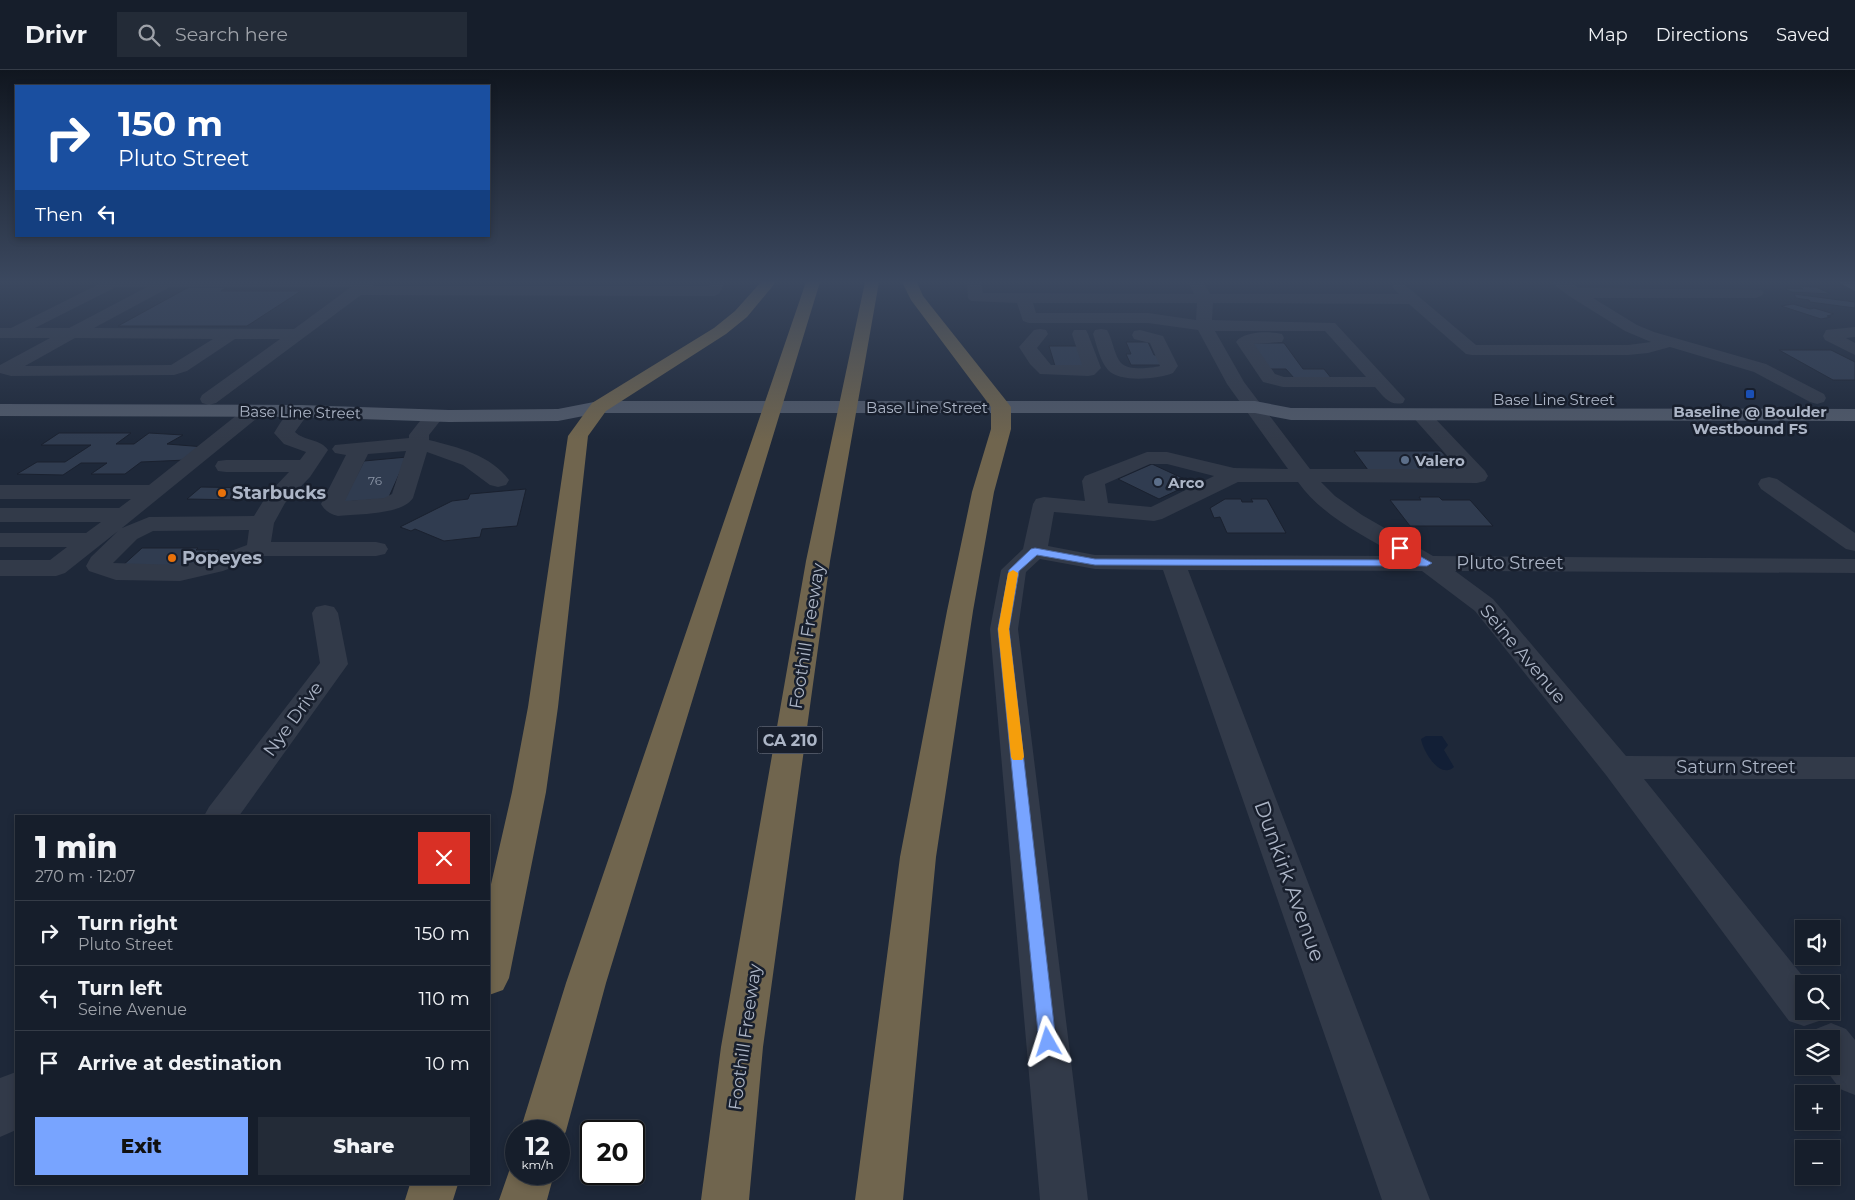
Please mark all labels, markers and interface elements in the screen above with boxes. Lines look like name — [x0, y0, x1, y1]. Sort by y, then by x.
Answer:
search box — [117, 12, 467, 57]
text: Drivr — [25, 20, 87, 49]
icon: search — [135, 21, 163, 49]
text: Search here — [175, 23, 288, 46]
text: Map — [1588, 24, 1628, 46]
text: Directions — [1656, 24, 1748, 46]
text: Saved — [1776, 24, 1830, 46]
text: 150 m — [118, 102, 223, 145]
icon: right — [35, 105, 100, 170]
text: Pluto Street — [118, 145, 249, 172]
icon: left — [93, 200, 121, 228]
text: Then — [35, 203, 83, 226]
marker: Baseline @ Boulder Westbound FS — [1744, 388, 1756, 400]
street label: Base Line Street — [1493, 390, 1615, 409]
street label: Base Line Street — [866, 398, 988, 417]
street label: Base Line Street — [239, 401, 361, 423]
place label: Baseline @ Boulder Westbound FS — [1673, 402, 1827, 438]
place label: Valero — [1414, 451, 1465, 470]
marker: Valero — [1399, 454, 1411, 466]
house number: 76 — [368, 473, 382, 488]
place label: Arco — [1167, 473, 1205, 492]
marker: Arco — [1152, 476, 1164, 488]
place label: Starbucks — [232, 482, 327, 504]
marker: Starbucks — [216, 487, 228, 499]
pin — [1379, 527, 1421, 569]
icon: arrive — [1386, 534, 1414, 562]
place label: Popeyes — [182, 547, 262, 569]
marker: Popeyes — [166, 552, 178, 564]
street label: Pluto Street — [1456, 552, 1564, 574]
street label: Foothill Freeway — [785, 561, 829, 711]
street label: Seine Avenue — [1475, 600, 1571, 708]
street label: Nye Drive — [259, 677, 327, 761]
road number: CA 210 — [758, 726, 822, 754]
street label: Saturn Street — [1676, 756, 1796, 778]
street label: Dunkirk Avenue — [1249, 797, 1331, 965]
text: 1 min — [35, 829, 118, 866]
button: close — [418, 832, 470, 884]
text: 270 m · 12:07 — [35, 867, 135, 886]
text: Turn right — [78, 912, 178, 935]
icon: right — [35, 919, 63, 947]
map controls — [1795, 920, 1840, 1185]
button: sound — [1795, 920, 1840, 965]
text: 150 m — [415, 922, 470, 945]
text: Pluto Street — [78, 935, 173, 954]
street label: Foothill Freeway — [724, 962, 766, 1112]
button: search — [1795, 975, 1840, 1020]
text: Turn left — [78, 977, 163, 1000]
icon: left — [35, 984, 63, 1012]
text: 110 m — [419, 987, 470, 1010]
text: Seine Avenue — [78, 1000, 187, 1019]
position arrow — [1021, 1015, 1073, 1067]
button: layers — [1795, 1030, 1840, 1075]
icon: arrive — [35, 1049, 63, 1077]
text: Arrive at destination — [78, 1052, 282, 1075]
text: 10 m — [425, 1052, 470, 1075]
button: + — [1795, 1085, 1840, 1130]
button: Exit — [35, 1117, 248, 1175]
button: Share — [258, 1117, 470, 1175]
speed limit sign: 20 — [580, 1120, 645, 1185]
text: 12 — [525, 1131, 550, 1161]
button: − — [1795, 1140, 1840, 1185]
text: km/h — [521, 1157, 554, 1172]

